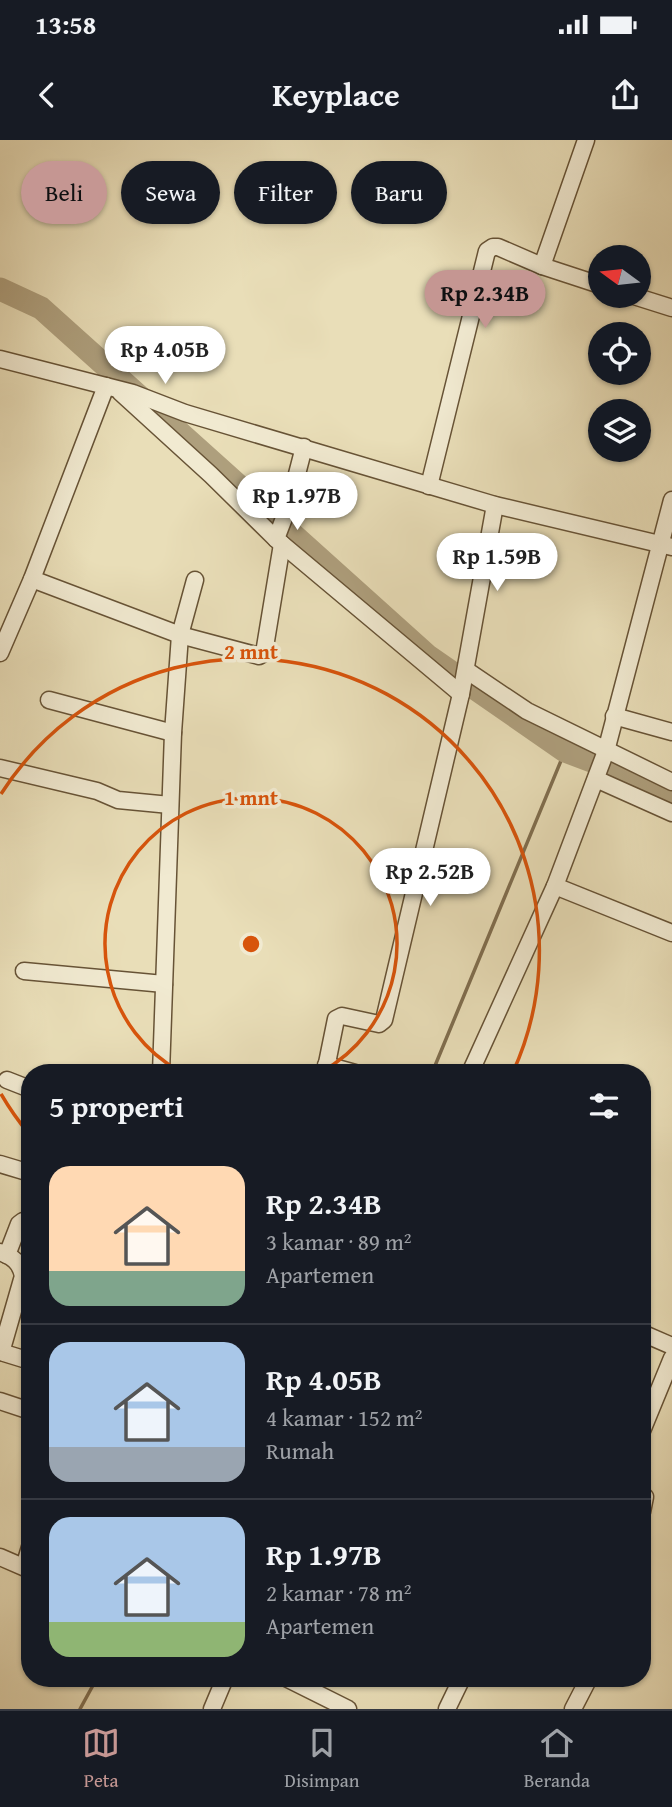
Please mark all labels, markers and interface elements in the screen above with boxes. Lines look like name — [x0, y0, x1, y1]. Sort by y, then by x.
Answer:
text: 13:58 — [35, 5, 96, 44]
text: Keyplace — [272, 71, 400, 118]
icon: back — [28, 76, 66, 114]
icon: share — [606, 76, 644, 114]
chip: Beli — [21, 161, 107, 224]
chip: Sewa — [121, 161, 220, 224]
chip: Filter — [234, 161, 337, 224]
chip: Baru — [351, 161, 447, 224]
north arrow — [588, 245, 651, 308]
map controls — [588, 245, 651, 462]
pin: Rp 2.34B — [413, 270, 557, 330]
text: Rp 2.34B — [441, 276, 529, 309]
button: locate — [588, 322, 651, 385]
pin: Rp 4.05B — [93, 327, 237, 386]
text: Rp 4.05B — [121, 332, 209, 365]
button: layers — [588, 399, 651, 462]
pin: Rp 1.97B — [225, 472, 369, 532]
text: Rp 1.97B — [253, 478, 341, 511]
pin: Rp 1.59B — [425, 533, 569, 593]
text: Rp 1.59B — [453, 539, 541, 572]
text: 2 mnt — [224, 636, 278, 667]
text: 1 mnt — [224, 782, 278, 813]
pin: Rp 2.52B — [358, 848, 502, 908]
text: Rp 2.52B — [386, 854, 474, 887]
centre of rings — [239, 932, 263, 956]
text: 5 properti — [49, 1084, 184, 1128]
icon: filters — [585, 1087, 623, 1125]
text: Rp 2.34B — [266, 1181, 382, 1225]
icon: home — [105, 1194, 189, 1278]
text: 3 kamar · 89 m² — [266, 1225, 412, 1258]
text: Apartemen — [266, 1258, 374, 1291]
text: Rp 4.05B — [266, 1357, 382, 1401]
icon: home — [105, 1370, 189, 1454]
text: 4 kamar · 152 m² — [266, 1401, 423, 1434]
text: Rumah — [266, 1434, 334, 1467]
text: Rp 1.97B — [266, 1532, 382, 1576]
icon: home — [105, 1545, 189, 1629]
text: 2 kamar · 78 m² — [266, 1576, 412, 1609]
text: Apartemen — [266, 1609, 374, 1642]
tab: Peta — [82, 1724, 120, 1794]
tab: Disimpan — [284, 1724, 360, 1794]
tab: Beranda — [524, 1724, 590, 1794]

